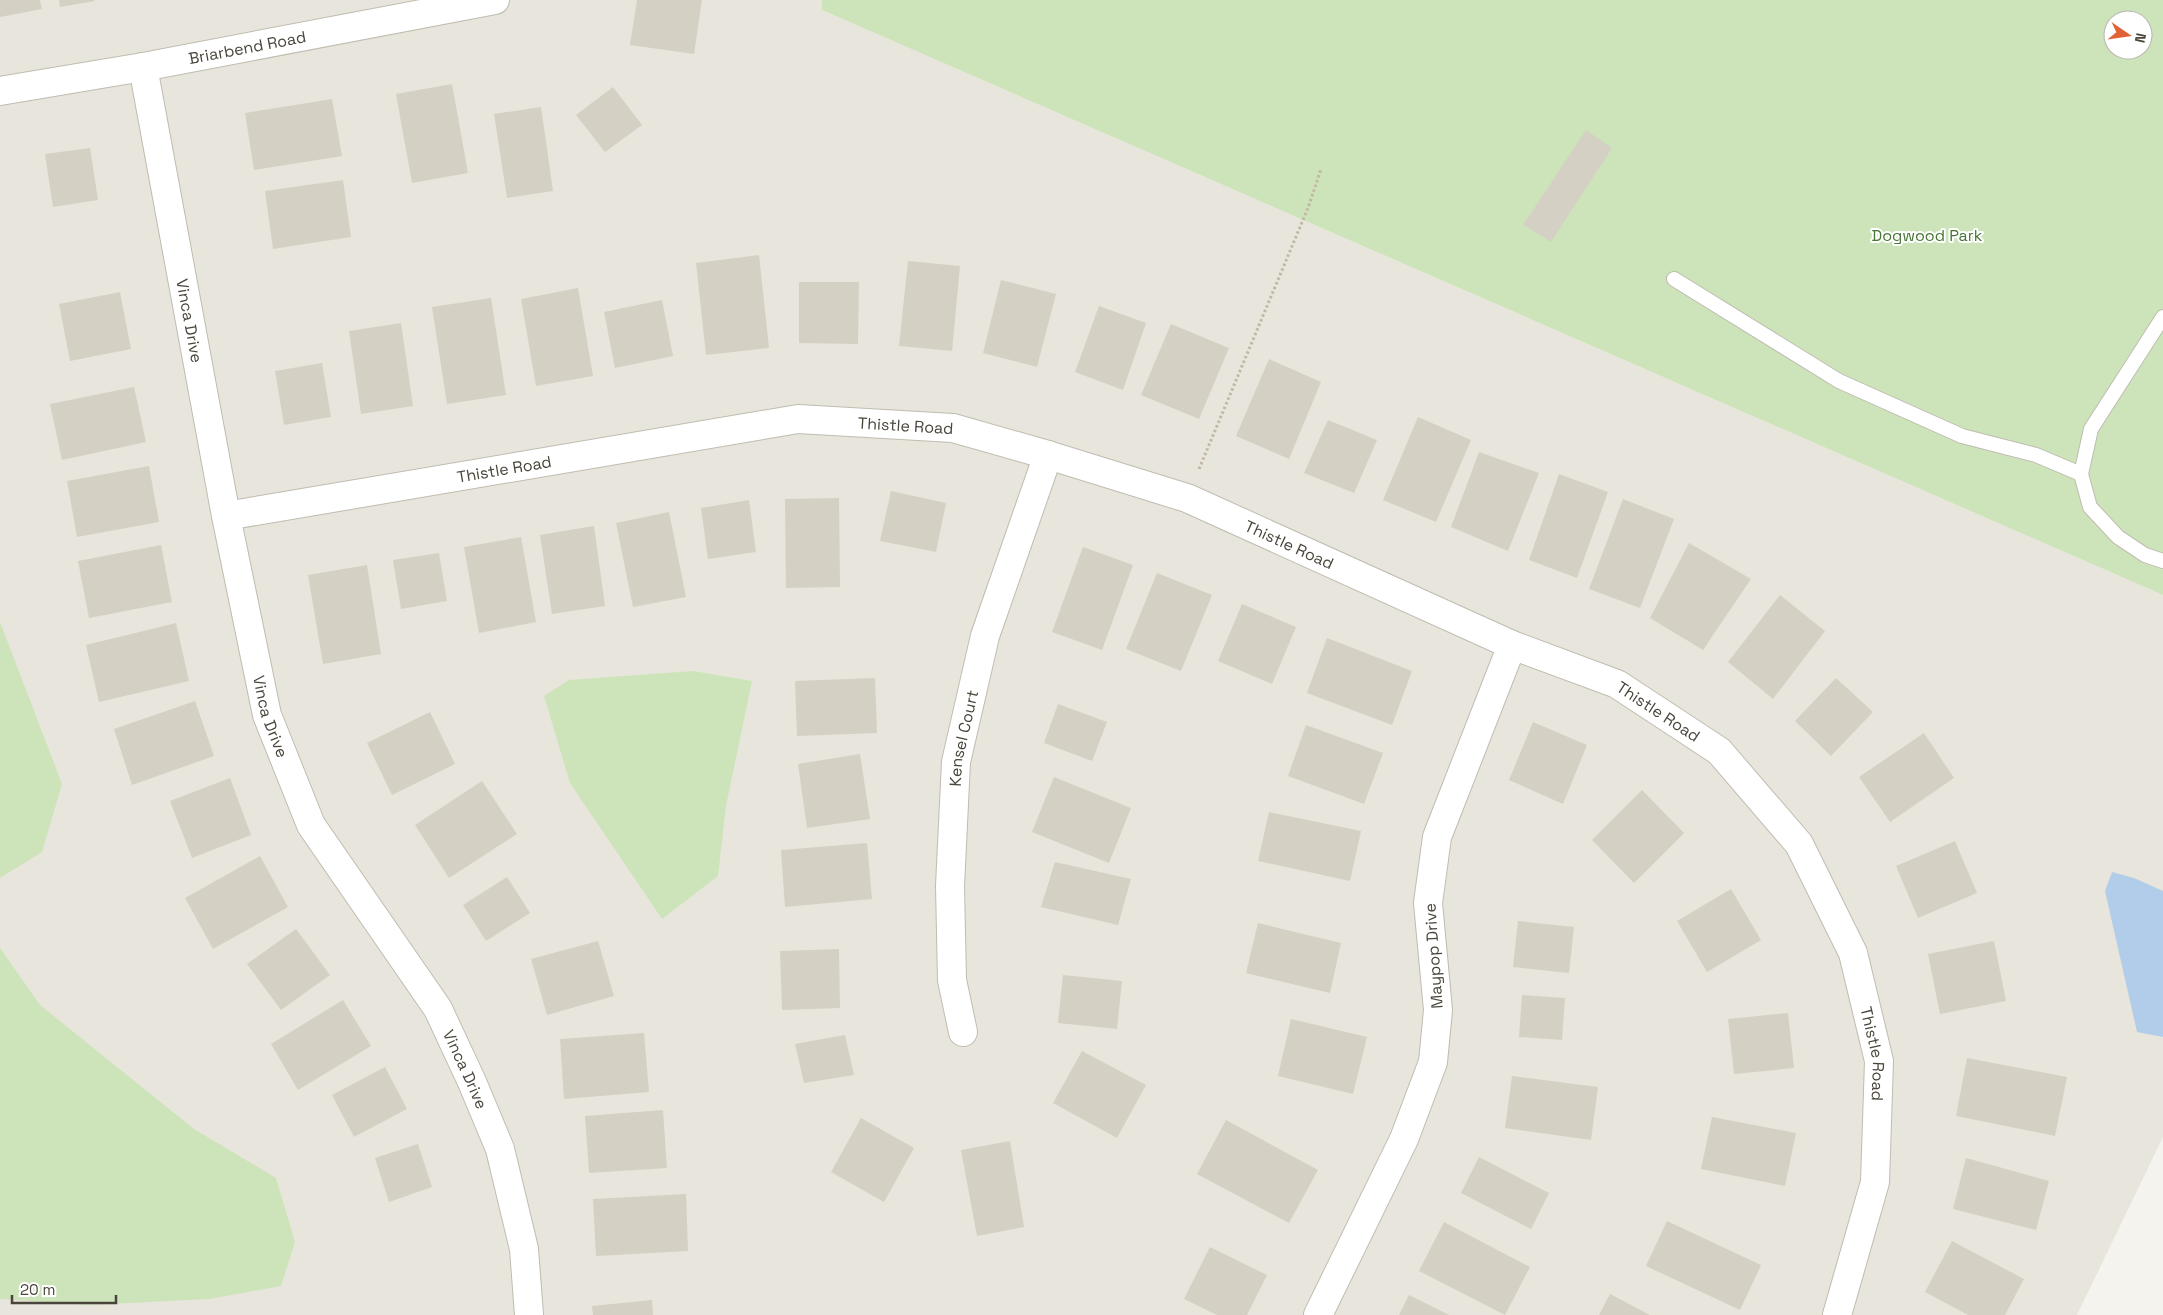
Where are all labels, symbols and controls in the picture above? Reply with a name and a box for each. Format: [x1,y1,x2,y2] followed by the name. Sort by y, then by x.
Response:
[2103,10,2153,60] north arrow
[187,26,308,69] street label: Briarbend Road
[2131,31,2150,45] text: N
[1872,225,1983,246] park label: Dogwood Park
[171,277,207,364] street label: Vinca Drive
[857,412,954,439] street label: Thistle Road
[455,451,553,488] street label: Thistle Road
[1241,515,1337,574] street label: Thistle Road
[248,674,293,761] street label: Vinca Drive
[1612,677,1704,747] street label: Thistle Road
[945,688,983,787] street label: Kensel Court
[1419,903,1448,1009] street label: Maypop Drive
[1855,1005,1889,1101] street label: Thistle Road
[438,1026,492,1112] street label: Vinca Drive
[12,1272,116,1304] scale bar
[20,1280,55,1299] text: 20 m

